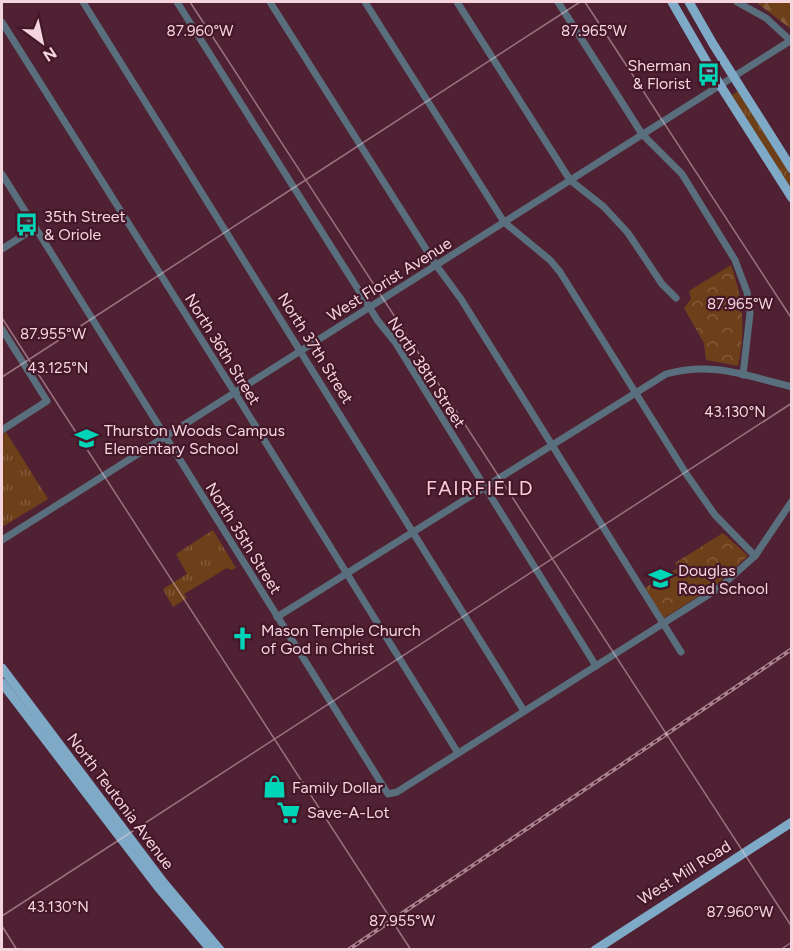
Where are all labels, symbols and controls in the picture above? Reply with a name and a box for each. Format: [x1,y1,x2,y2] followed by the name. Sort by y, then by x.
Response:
[12,12,72,72] north arrow
[167,22,234,40] text: 87.960°W
[561,22,628,40] text: 87.965°W
[40,43,60,65] text: N
[627,56,691,93] place label: Sherman & Florist
[696,61,722,87] bus stop icon: Sherman & Florist
[44,207,126,244] place label: 35th Street & Oriole
[13,212,39,238] bus stop icon: 35th Street & Oriole
[324,233,455,325] street label: West Florist Avenue
[274,289,357,407] street label: North 37th Street
[181,290,264,408] street label: North 36th Street
[707,295,774,313] text: 87.965°W
[384,313,469,431] street label: North 38th Street
[20,325,87,343] text: 87.955°W
[28,359,88,377] text: 43.125°N
[704,403,766,421] text: 43.130°N
[104,421,285,458] place label: Thurston Woods Campus Elementary School
[73,426,99,452] school or university icon: Thurston Woods Campus Elementary School
[426,476,534,500] district label: FAIRFIELD
[202,479,285,597] street label: North 35th Street
[678,561,768,598] place label: Douglas Road School
[647,566,673,592] school or university icon: Douglas Road School
[261,621,421,658] place label: Mason Temple Church of God in Christ
[230,626,256,652] church icon: Mason Temple Church of God in Christ
[63,729,178,873] street label: North Teutonia Avenue
[261,774,287,800] shop icon: Family Dollar
[292,778,383,797] place label: Family Dollar
[276,799,302,825] supermarket icon: Save-A-Lot
[307,803,390,822] place label: Save-A-Lot
[634,836,734,909] street label: West Mill Road
[27,898,89,916] text: 43.130°N
[707,903,774,921] text: 87.960°W
[369,912,436,930] text: 87.955°W

